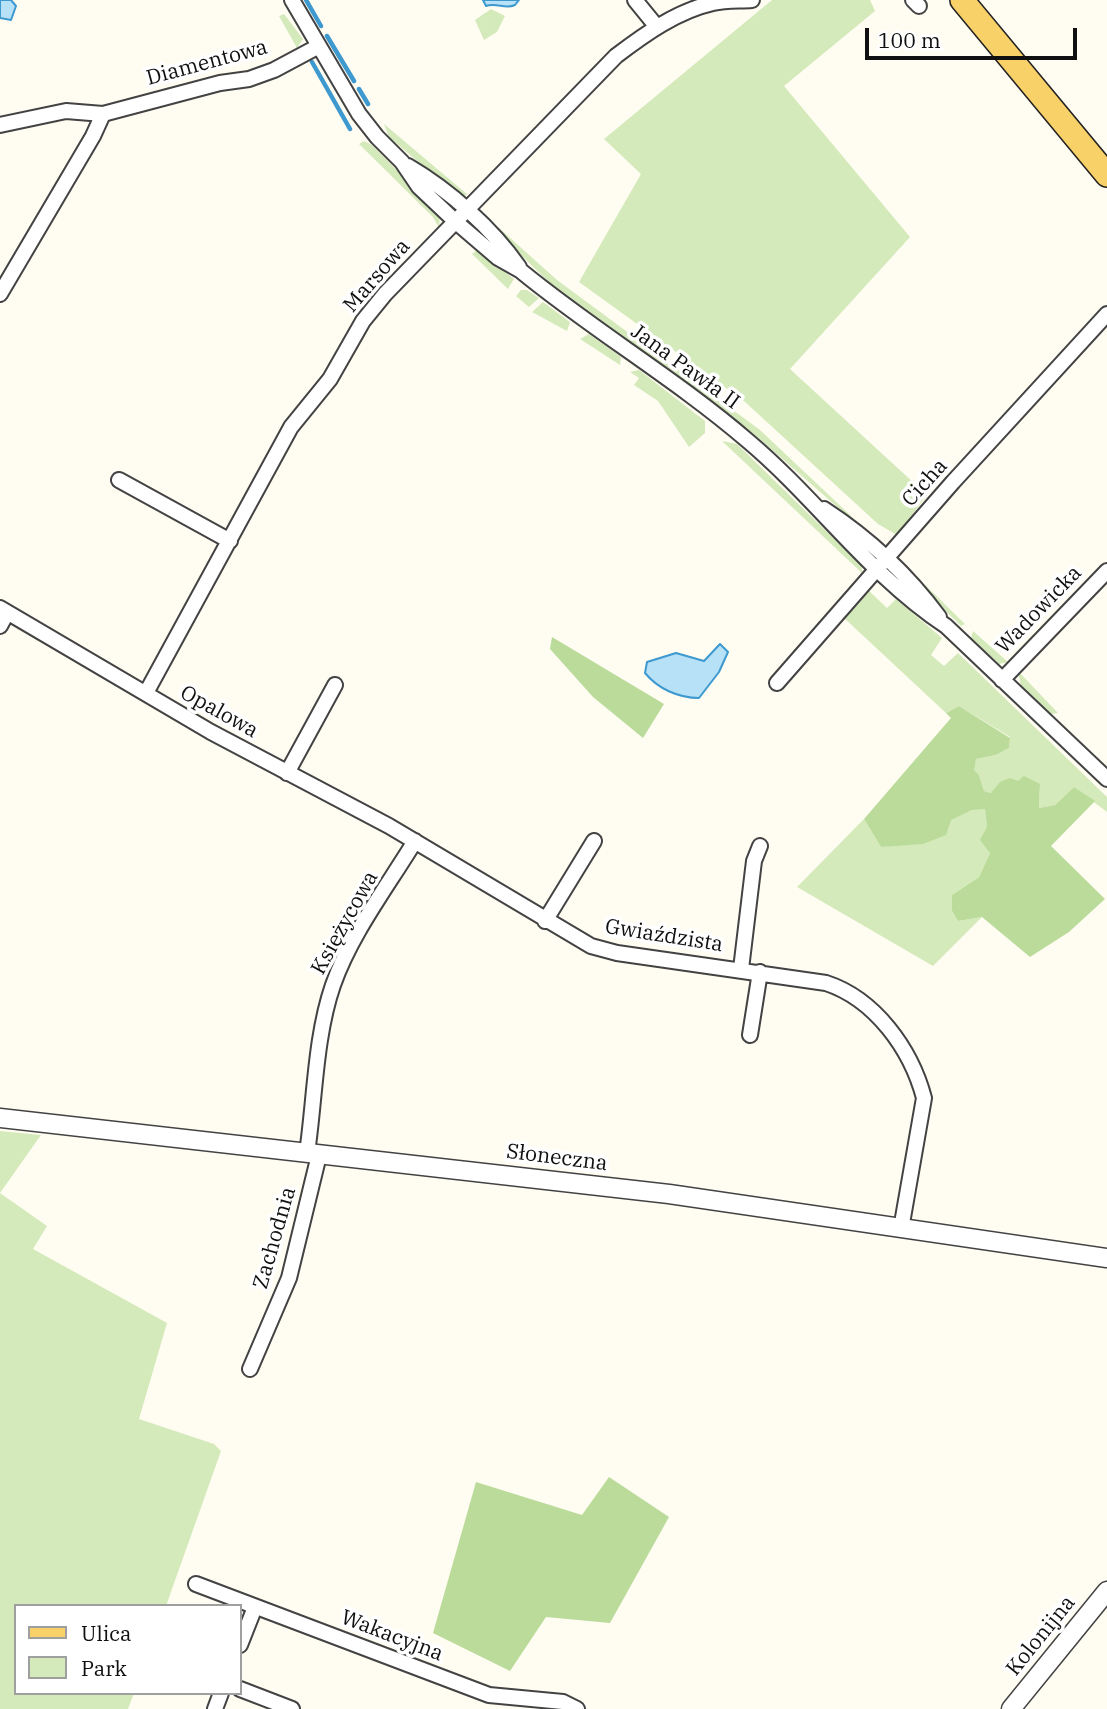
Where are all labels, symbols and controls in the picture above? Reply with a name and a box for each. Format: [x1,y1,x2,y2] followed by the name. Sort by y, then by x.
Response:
[869,14,1081,58] scale bar
[878,26,941,54] text: 100 m
[144,35,270,91] street label: Diamentowa
[338,234,416,318] street label: Marsowa
[626,319,744,415] street label: Jana Pawła II
[897,454,953,512] street label: Cicha
[991,561,1087,659] street label: Wadowicka
[176,680,262,744] street label: Opalowa
[306,867,384,979] street label: Księżycowa
[603,914,725,958] street label: Gwiaździsta
[505,1139,609,1177] street label: Słoneczna
[248,1184,302,1292] street label: Zachodnia
[1001,1591,1081,1681] street label: Kolonijna
[14,1604,242,1695] legend
[337,1605,447,1667] street label: Wakacyjna
[81,1619,132,1647] text: Ulica
[81,1654,127,1682] text: Park

